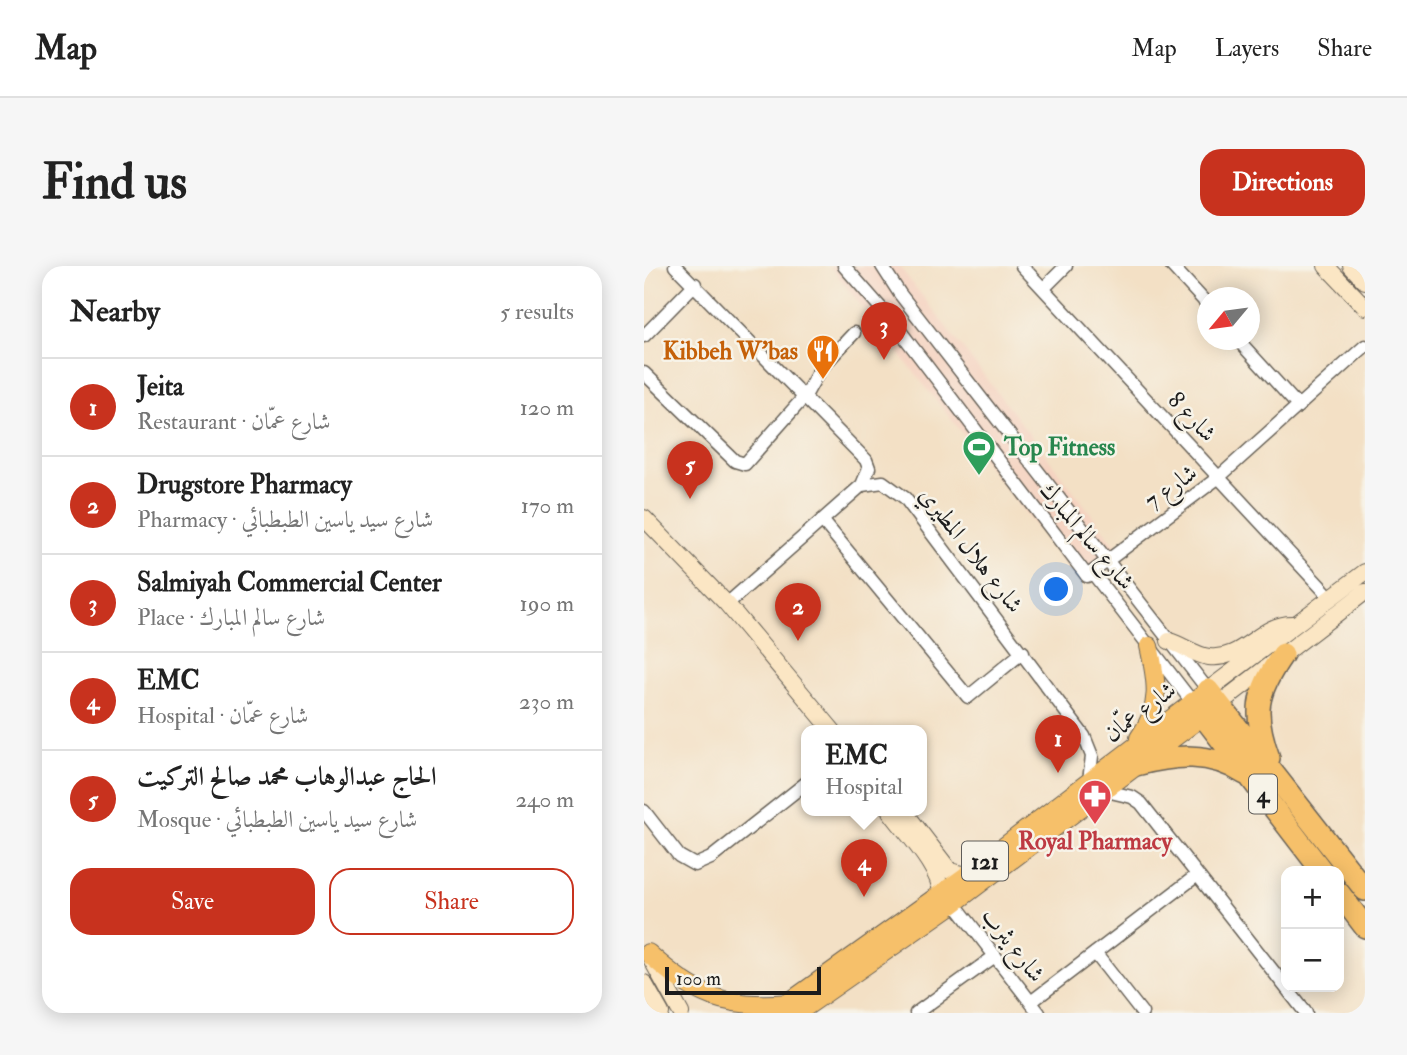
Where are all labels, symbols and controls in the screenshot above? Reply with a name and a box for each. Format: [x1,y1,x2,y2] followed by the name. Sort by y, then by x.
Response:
[35,28,97,69] text: Map
[1132,33,1177,64] text: Map
[1215,33,1279,64] text: Layers
[1317,33,1372,64] text: Share
[1200,149,1365,216] button: Directions
[42,152,187,213] text: Find us
[1197,287,1260,350] north arrow
[70,293,160,330] text: Nearby
[500,297,574,326] text: 5 results
[861,302,907,360] pin: 3
[804,332,842,381] restaurant icon: Kibbeh W'bas
[663,336,798,367] place label: Kibbeh W'bas
[137,371,184,403] text: Jeita
[1158,385,1223,452] street label: شارع 8
[89,393,97,422] text: 1
[520,393,574,422] text: 120 m
[137,407,330,436] text: Restaurant · شارع عمّان
[960,428,998,477] sports icon: Top Fitness
[1003,432,1115,463] place label: Top Fitness
[667,441,713,499] pin: 5
[1139,457,1206,520] street label: شارع 7
[137,469,352,501] text: Drugstore Pharmacy
[1029,476,1141,600] street label: شارع سالم المبارك
[909,481,1030,622] street label: شارع هلال المطيري
[87,491,99,520] text: 2
[521,491,574,520] text: 170 m
[137,505,433,534] text: Pharmacy · شارع سيد ياسين الطبطبائي
[137,567,442,599] text: Salmiyah Commercial Center
[1039,572,1073,606] your location
[775,583,821,641] pin: 2
[89,589,97,618] text: 3
[520,589,574,618] text: 190 m
[137,603,325,632] text: Place · شارع سالم المبارك
[137,665,200,697] text: EMC
[1097,674,1185,753] street label: شارع عمّان
[87,687,99,716] text: 4
[519,687,574,716] text: 230 m
[137,701,308,730] text: Hospital · شارع عمّان
[1035,715,1081,773] pin: 1
[801,725,927,816] popup
[825,740,888,772] text: EMC
[137,761,437,793] text: الحاج عبدالوهاب محمد صالح التركيت
[825,772,903,801] text: Hospital
[1249,774,1277,814] road number: 4
[1076,777,1114,826] pharmacy icon: Royal Pharmacy
[88,785,98,814] text: 5
[515,785,574,814] text: 240 m
[137,805,417,834] text: Mosque · شارع سيد ياسين الطبطبائي
[1018,826,1173,857] place label: Royal Pharmacy
[841,839,887,897] pin: 4
[962,842,1008,880] road number: 121
[1281,866,1344,992] map controls
[1281,866,1344,929] button: +
[70,868,315,935] button: Save
[329,868,574,935] button: Share
[971,901,1052,991] street label: شارع يثرب
[1281,929,1344,992] button: −
[665,964,821,996] scale bar
[676,967,721,991] text: 100 m

